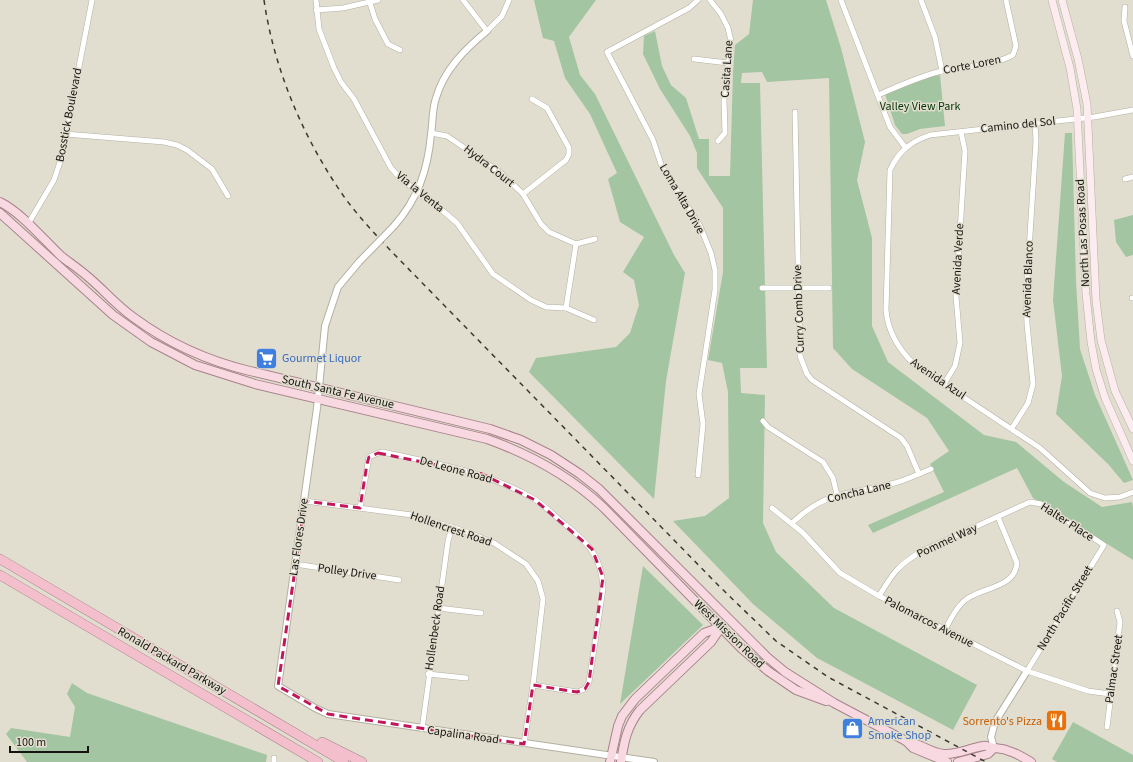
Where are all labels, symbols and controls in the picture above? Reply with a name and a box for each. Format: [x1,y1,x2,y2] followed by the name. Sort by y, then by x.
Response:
[717,40,737,98] street label: Casita Lane
[942,51,1002,79] street label: Corte Loren
[52,67,86,163] street label: Bosstick Boulevard
[880,98,960,115] park label: Valley View Park
[980,113,1056,137] street label: Camino del Sol
[460,141,518,191] street label: Hydra Court
[655,161,709,237] street label: Loma Alta Drive
[392,167,448,217] street label: Via la Venta
[1072,179,1094,287] street label: North Las Posas Road
[948,223,968,295] street label: Avenida Verde
[1018,240,1038,318] street label: Avenida Blanco
[789,265,809,353] street label: Curry Comb Drive
[254,345,280,371] supermarket icon: Gourmet Liquor
[282,350,362,367] place label: Gourmet Liquor
[907,354,969,404] street label: Avenida Azul
[280,371,396,413] street label: South Santa Fe Avenue
[418,452,494,488] street label: De Leone Road
[826,476,893,508] street label: Concha Lane
[285,497,313,577] street label: Las Flores Drive
[1037,498,1097,546] street label: Halter Place
[408,507,494,551] street label: Hollencrest Road
[914,519,980,562] street label: Pommel Way
[317,559,378,585] street label: Polley Drive
[1033,562,1097,654] street label: North Pacific Street
[421,585,449,671] street label: Hollenbeck Road
[881,592,977,652] street label: Palomarcos Avenue
[690,596,768,672] street label: West Mission Road
[114,623,230,699] street label: Ronald Packard Parkway
[1101,633,1127,705] street label: Palmac Street
[1044,708,1070,734] restaurant icon: Sorrento's Pizza
[868,713,931,744] place label: American Smoke Shop
[962,713,1042,730] place label: Sorrento's Pizza
[839,715,865,741] shop icon: American Smoke Shop
[426,722,500,748] street label: Capalina Road
[10,728,88,754] scale bar
[16,734,46,751] text: 100 m

